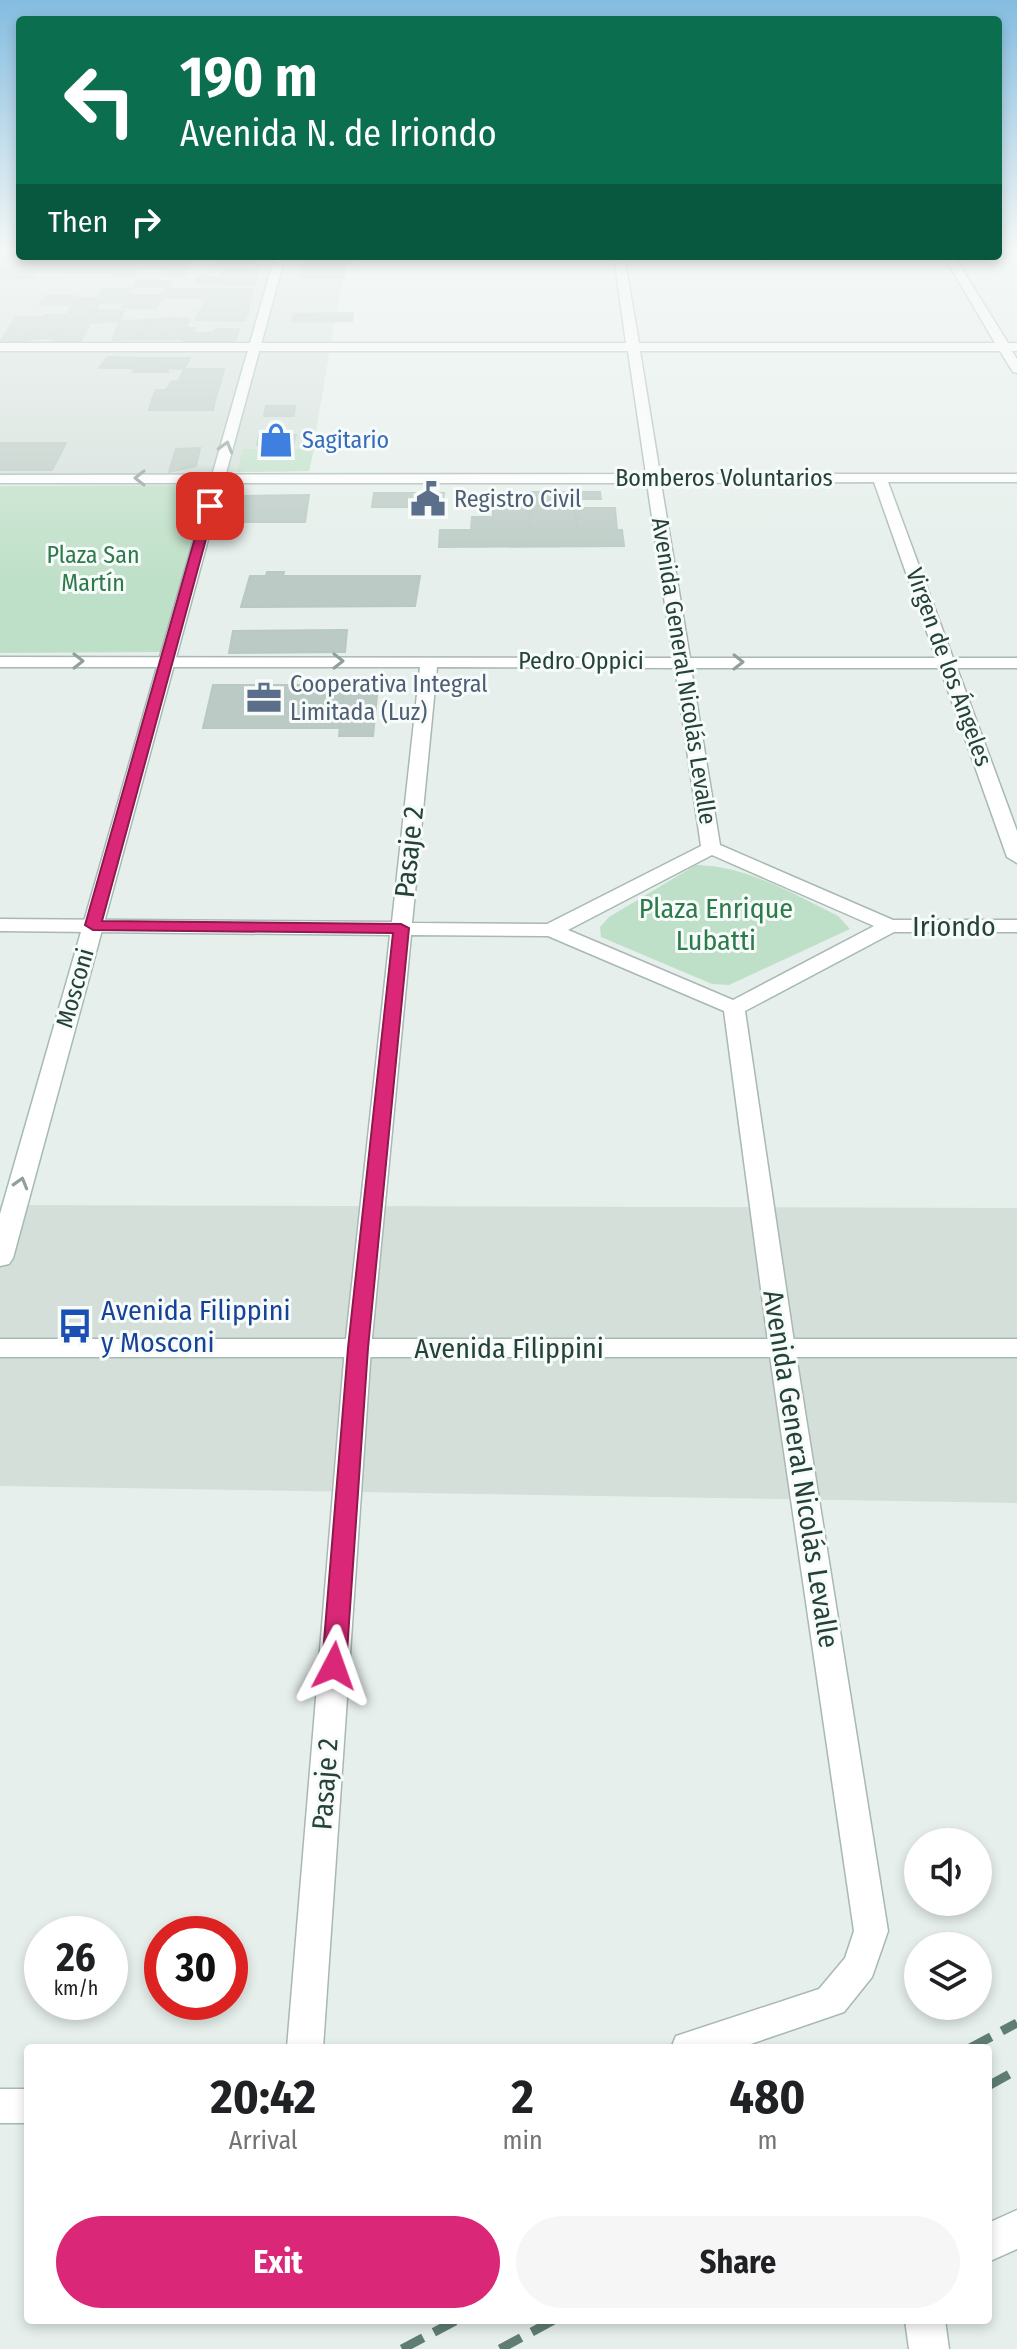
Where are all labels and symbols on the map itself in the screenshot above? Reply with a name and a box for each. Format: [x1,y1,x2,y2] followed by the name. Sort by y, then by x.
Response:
[257,421,295,459] shop icon: Sagitario
[302,426,389,454] place label: Sagitario
[217,440,234,454] one-way arrow
[615,464,833,492] street label: Bomberos Voluntarios
[133,469,146,487] one-way arrow
[176,472,244,540] pin
[409,480,447,518] public building icon: Registro Civil
[454,485,581,513] place label: Registro Civil
[646,516,722,826] street label: Avenida General Nicolás Levalle
[46,541,140,597] park label: Plaza San Martín
[900,564,999,770] street label: Virgen de los Ángeles
[518,647,644,675] street label: Pedro Oppici
[72,652,85,670] one-way arrow
[332,652,345,670] one-way arrow
[732,653,745,671] one-way arrow
[290,670,488,726] place label: Cooperativa Integral Limitada (Luz)
[245,679,283,717] office icon: Cooperativa Integral Limitada (Luz)
[388,805,430,899] street label: Pasaje 2
[639,892,793,957] park label: Plaza Enrique Lubatti
[912,910,996,943] street label: Iriondo
[50,945,100,1031] street label: Mosconi
[12,1176,28,1190] one-way arrow
[756,1288,846,1650] street label: Avenida General Nicolás Levalle
[101,1294,291,1359] place label: Avenida Filippini y Mosconi
[56,1307,94,1345] bus stop icon: Avenida Filippini y Mosconi
[414,1332,604,1365] street label: Avenida Filippini
[292,1624,376,1708] position arrow
[305,1737,345,1831] street label: Pasaje 2
[144,1916,248,2020] speed limit sign: 30

